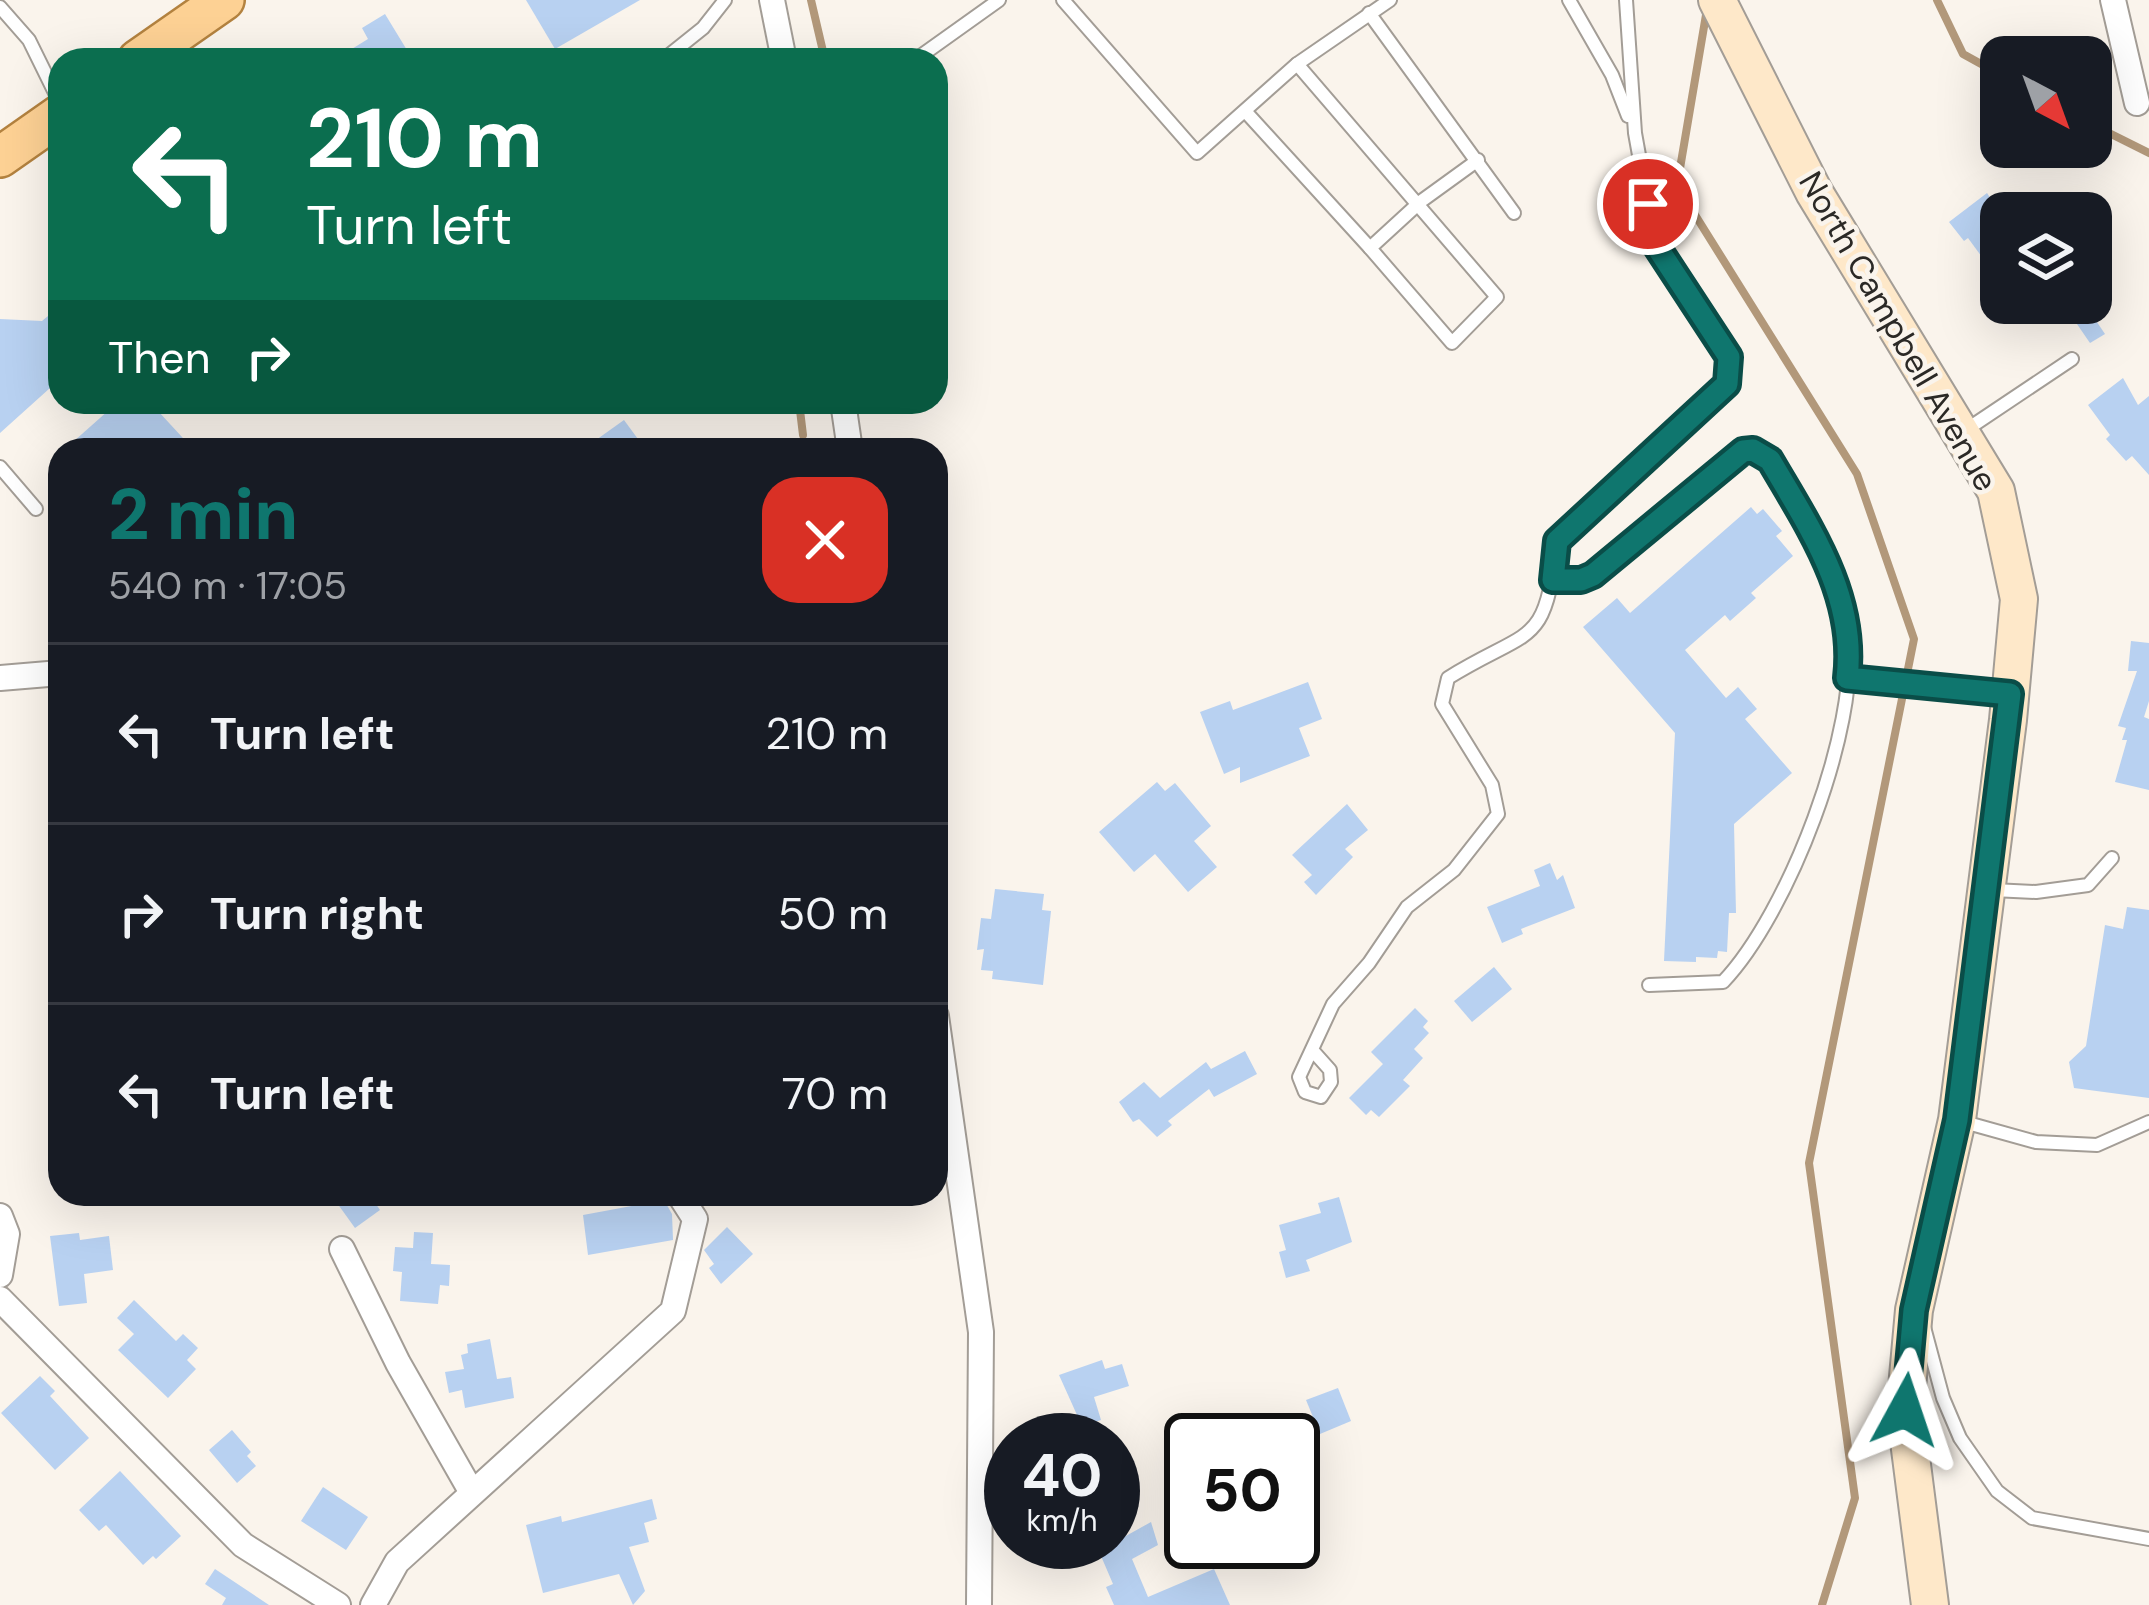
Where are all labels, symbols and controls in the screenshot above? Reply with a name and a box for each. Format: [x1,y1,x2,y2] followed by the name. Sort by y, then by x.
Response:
[1980,36,2112,168] north arrow
[1980,36,2112,324] map controls
[306,84,543,193] text: 210 m
[108,96,264,252] icon: left
[1597,153,1699,255] pin
[1789,164,2008,499] street label: North Campbell Avenue
[1615,171,1681,237] icon: arrive
[306,190,512,261] text: Turn left
[1980,192,2112,324] button: layers
[235,324,301,390] icon: right
[108,328,211,387] text: Then
[108,468,298,561] text: 2 min
[762,477,888,603] button: close
[108,560,347,611] text: 540 m · 17:05
[108,701,174,767] icon: left
[210,704,394,763] text: Turn left
[765,704,888,763] text: 210 m
[108,881,174,947] icon: right
[210,884,424,943] text: Turn right
[778,884,888,943] text: 50 m
[108,1061,174,1127] icon: left
[210,1064,394,1123] text: Turn left
[782,1064,888,1123] text: 70 m
[1842,1347,1968,1473] position arrow
[1164,1413,1320,1569] speed limit sign: 50
[1021,1436,1103,1515] text: 40
[1027,1501,1097,1540] text: km/h

